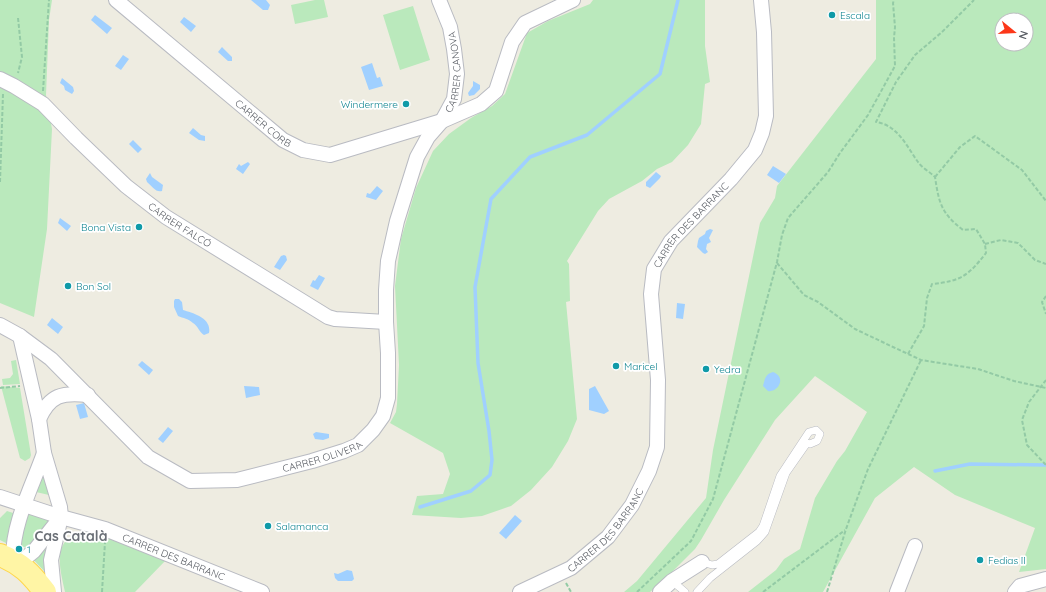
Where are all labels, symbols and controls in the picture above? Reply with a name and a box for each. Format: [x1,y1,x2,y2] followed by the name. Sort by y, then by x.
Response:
[840,9,870,22] place label: Escala
[827,10,837,20] marker: Escala
[994,12,1034,52] north arrow
[1016,29,1031,41] text: N
[441,30,464,115] street label: CARRER CANOVA
[233,96,294,150] street label: CARRER CORB
[341,98,398,111] place label: Windermere
[401,99,411,109] marker: Windermere
[650,179,731,270] street label: CARRER DES BARRANC
[146,199,214,250] street label: CARRER FALCÓ
[81,221,131,234] place label: Bona Vista
[134,222,144,232] marker: Bona Vista
[76,280,111,293] place label: Bon Sol
[63,281,73,291] marker: Bon Sol
[624,360,657,373] place label: Maricel
[611,361,621,371] marker: Maricel
[714,363,741,376] place label: Yedra
[701,364,711,374] marker: Yedra
[281,438,365,475] street label: CARRER OLIVERA
[564,485,646,575] street label: CARRER DES BARRANC
[276,520,328,533] place label: Salamanca
[263,521,273,531] marker: Salamanca
[35,527,107,545] district label: Cas Català
[121,530,228,583] street label: CARRER DES BARRANC
[27,543,31,556] place label: 1
[14,544,24,554] marker: 1
[988,554,1026,567] place label: Fedias II
[975,555,985,565] marker: Fedias II

